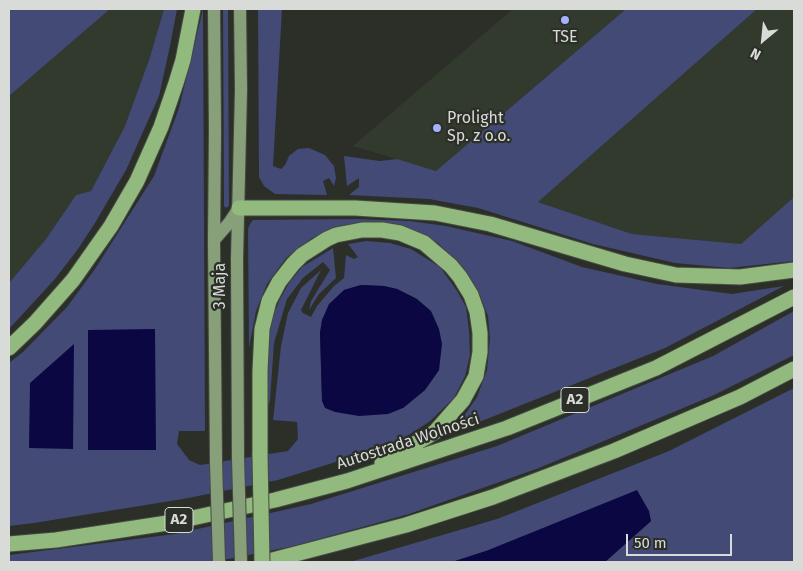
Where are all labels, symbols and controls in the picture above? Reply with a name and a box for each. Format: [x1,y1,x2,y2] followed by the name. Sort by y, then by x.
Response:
[559,14,571,26] marker: TSE
[738,15,788,65] north arrow
[552,28,578,48] place label: TSE
[748,44,764,63] text: N
[447,109,510,147] place label: Prolight Sp. z o.o.
[431,122,443,134] marker: Prolight Sp. z o.o.
[211,263,231,309] street label: 3 Maja
[561,388,589,412] road number: A2
[334,410,482,474] street label: Autostrada Wolności
[165,508,193,532] road number: A2
[628,524,734,556] scale bar
[634,534,667,552] text: 50 m

